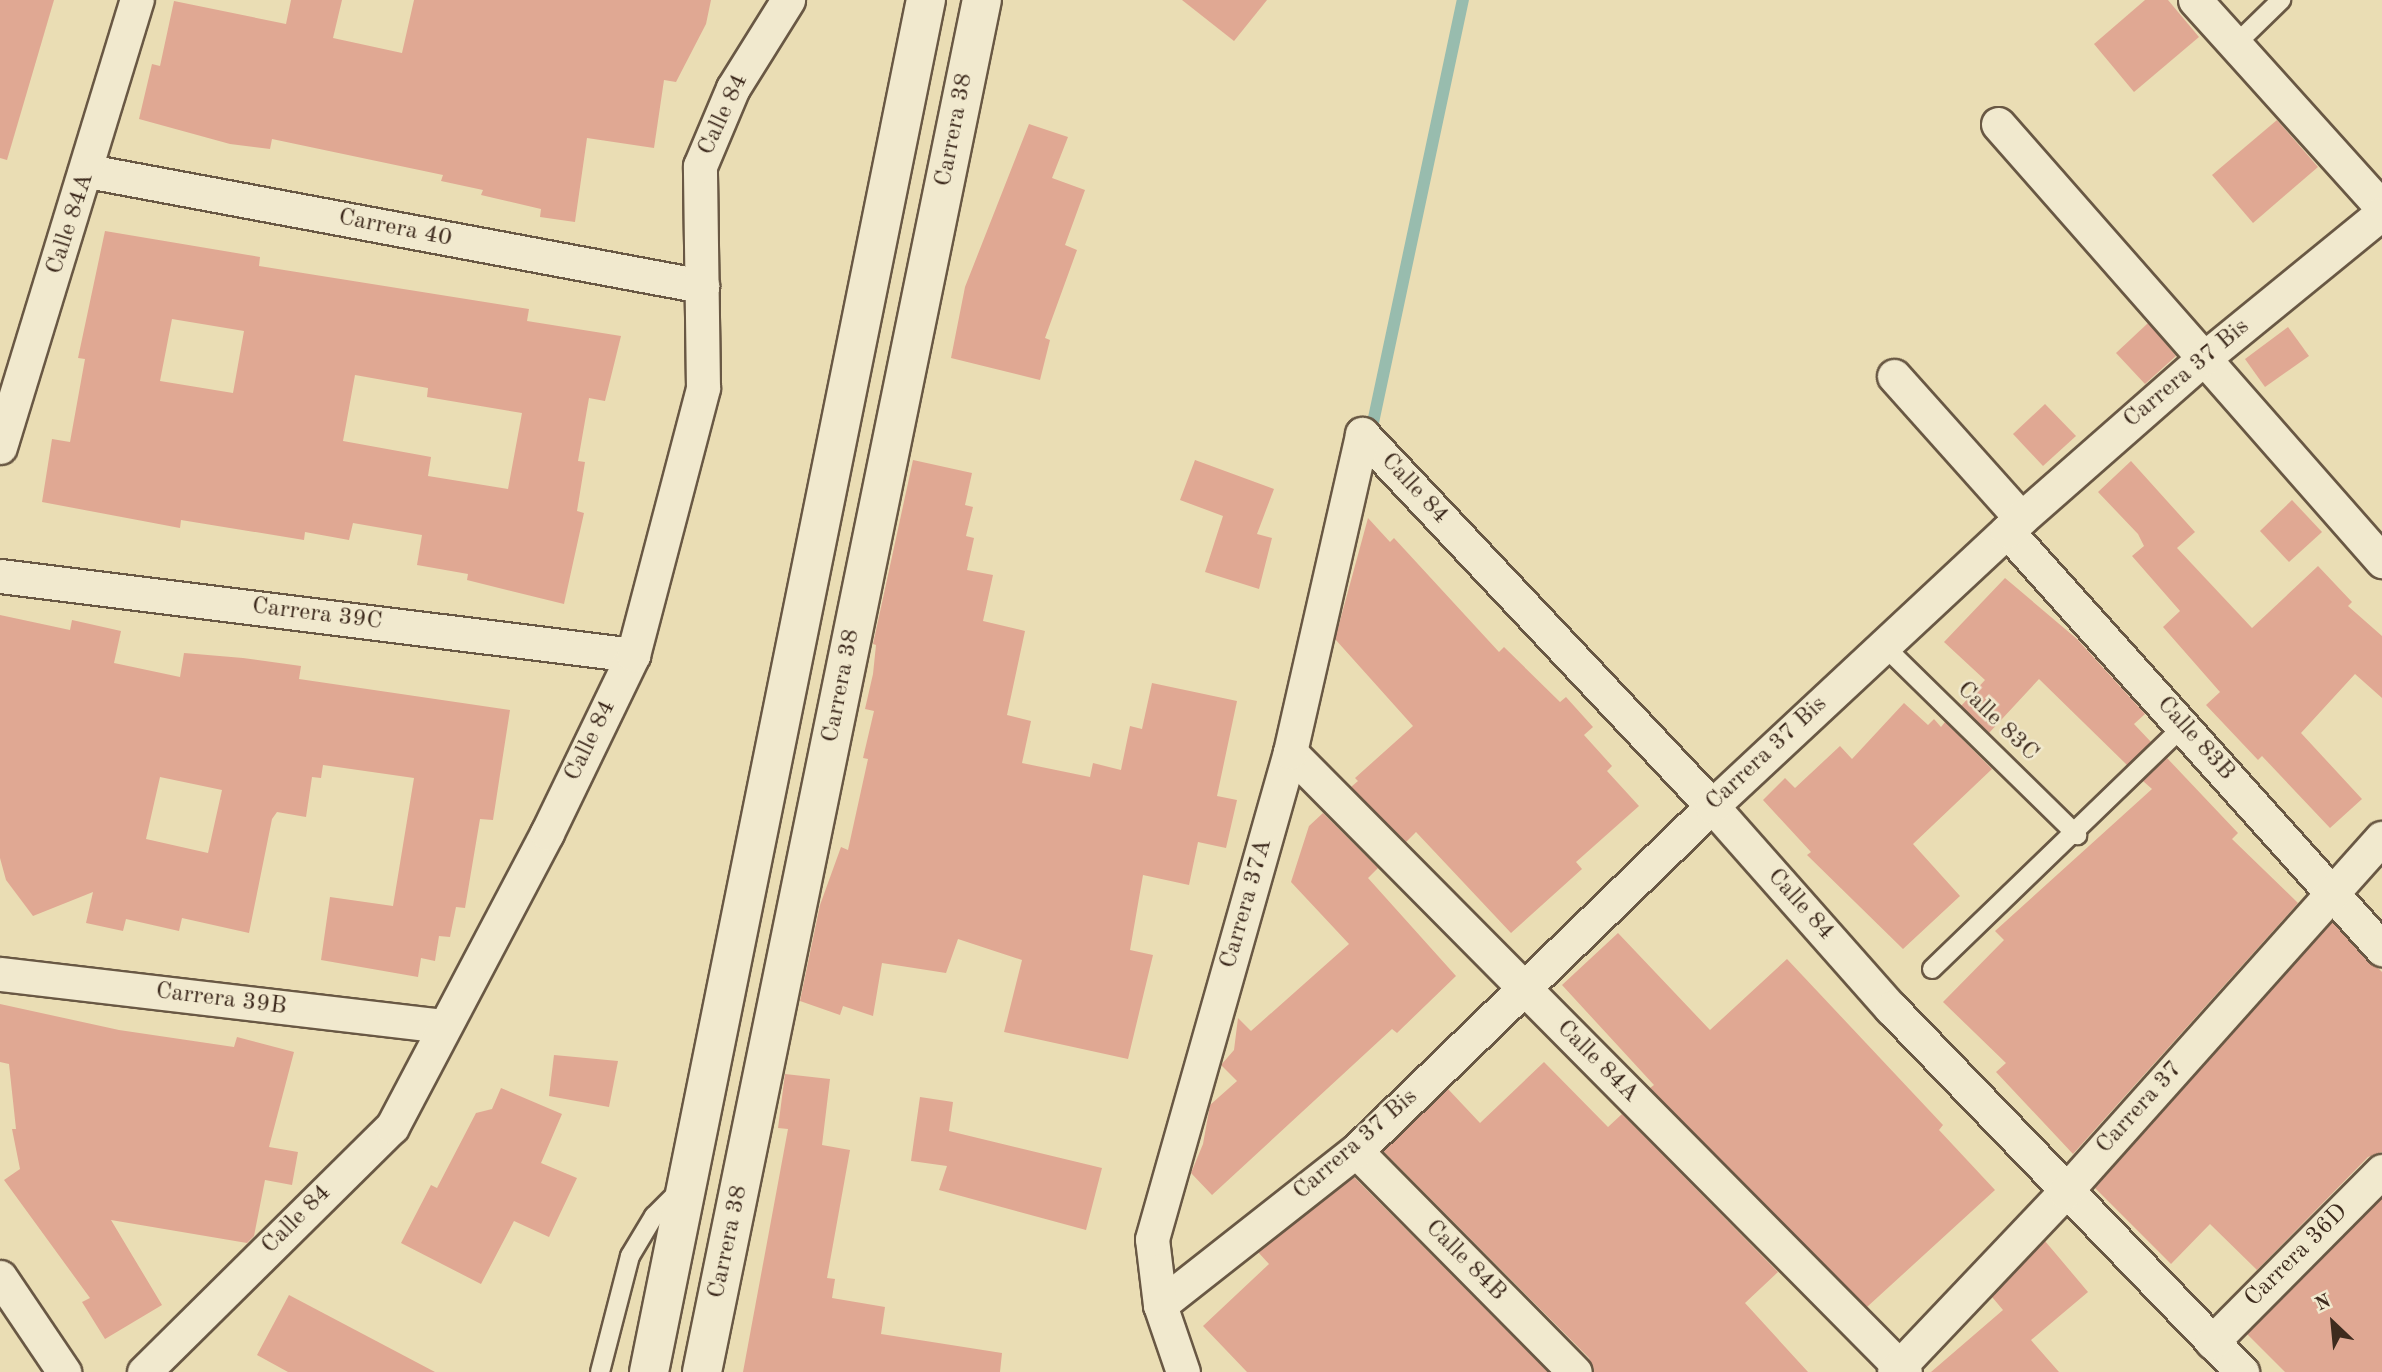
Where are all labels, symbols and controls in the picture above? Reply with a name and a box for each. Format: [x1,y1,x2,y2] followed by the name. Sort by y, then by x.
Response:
[693,70,755,160] street label: Calle 84
[930,71,980,189] street label: Carrera 38
[41,170,101,278] street label: Calle 84A
[336,204,454,254] street label: Carrera 40
[2118,313,2256,435] street label: Carrera 37 Bis
[1374,448,1454,530] street label: Calle 84
[250,593,384,637] street label: Carrera 39C
[817,627,867,745] street label: Carrera 38
[1950,676,2044,768] street label: Calle 83C
[1700,691,1834,817] street label: Carrera 37 Bis
[2150,691,2240,787] street label: Calle 83B
[559,696,623,786] street label: Calle 84
[1215,836,1279,972] street label: Carrera 37A
[1760,863,1840,947] street label: Calle 84
[154,978,288,1022] street label: Carrera 39B
[1550,1015,1644,1109] street label: Calle 84A
[2091,1056,2189,1160] street label: Carrera 37
[1288,1083,1424,1207] street label: Carrera 37 Bis
[256,1179,338,1261] street label: Calle 84
[703,1183,755,1301] street label: Carrera 38
[2240,1199,2354,1313] street label: Carrera 36D
[1418,1214,1512,1308] street label: Calle 84B
[2298,1288,2368,1358] north arrow
[2313,1292,2334,1315] text: N

